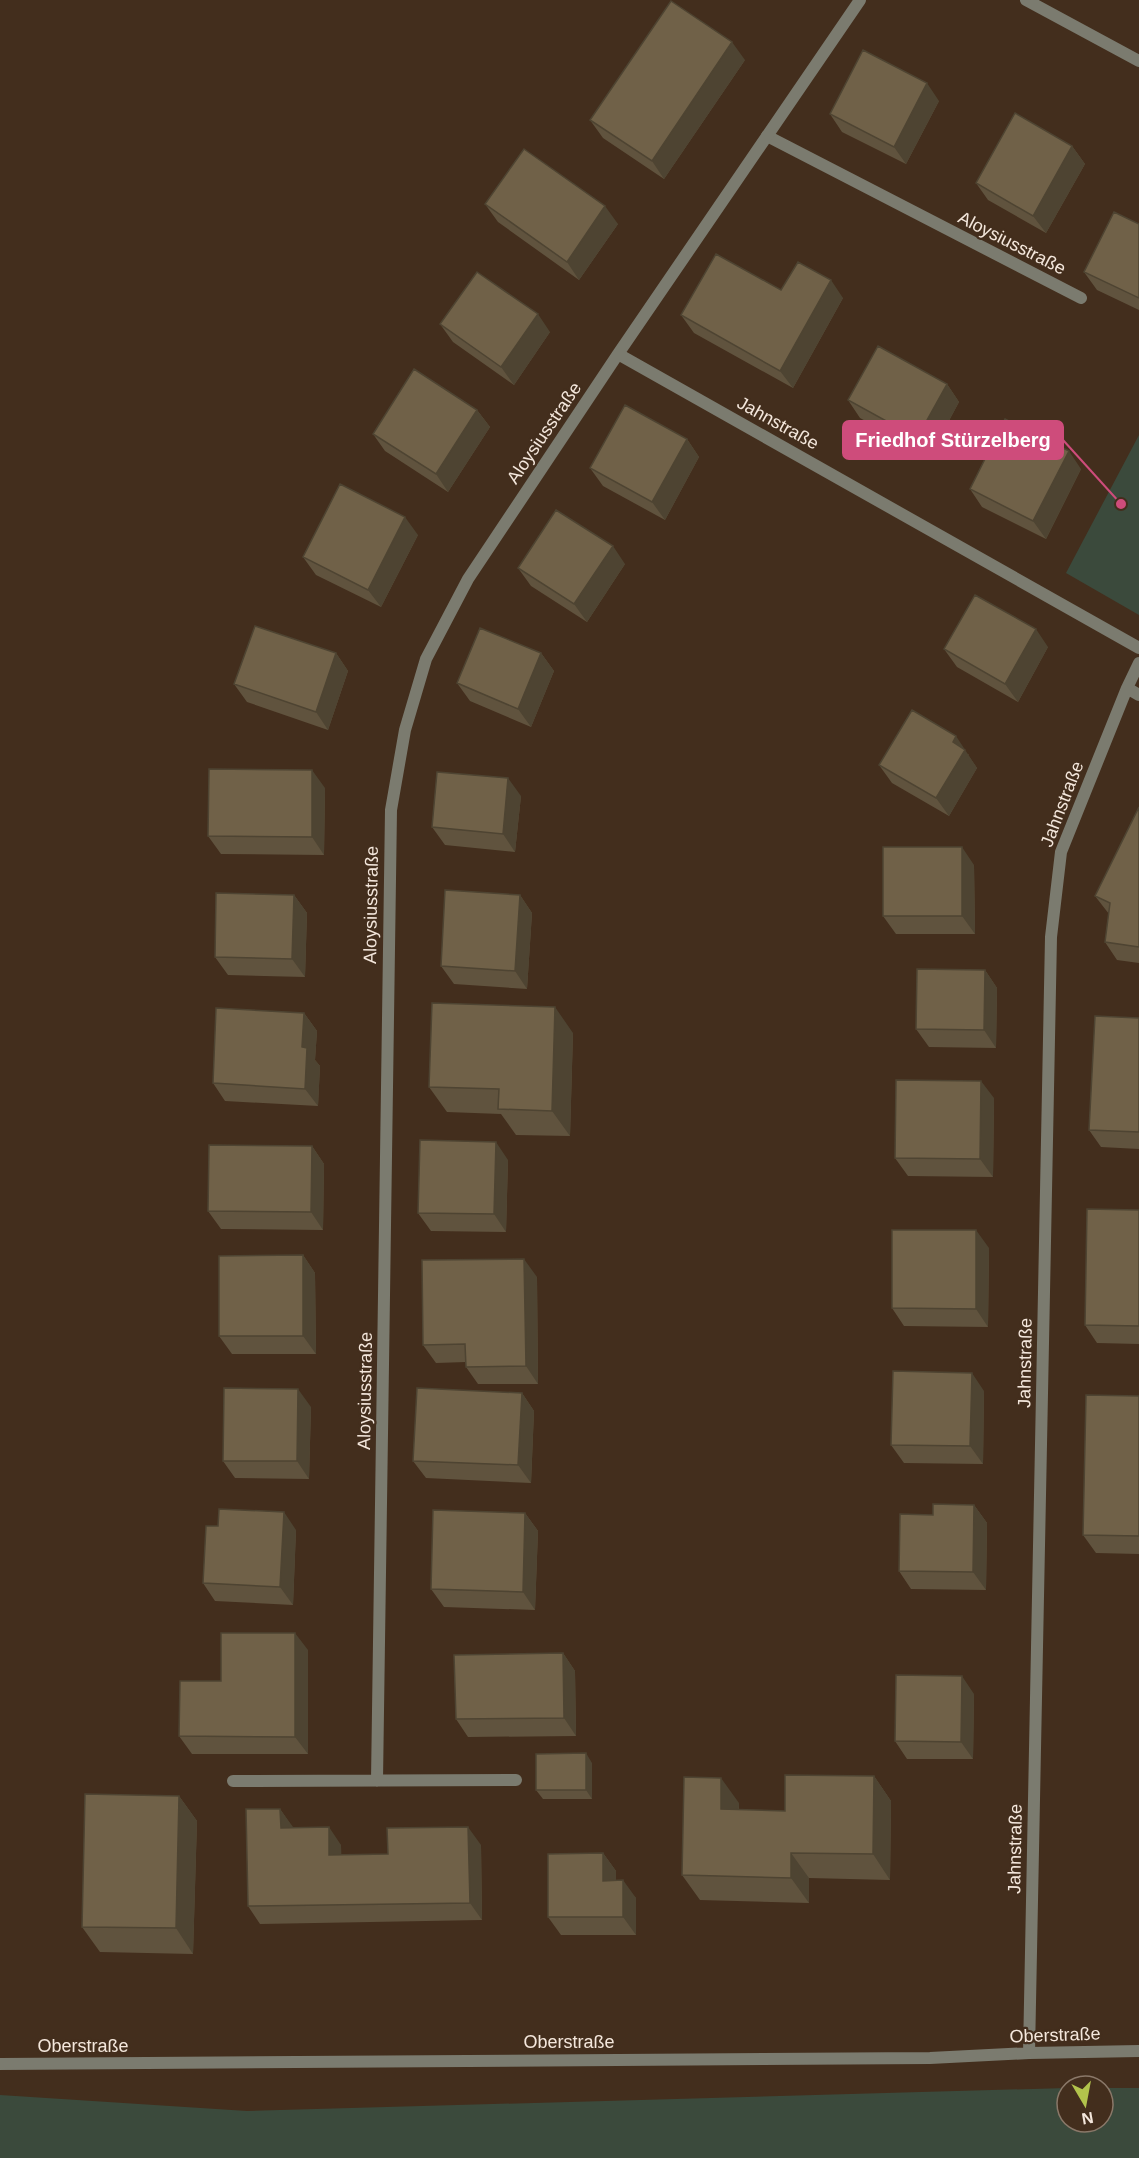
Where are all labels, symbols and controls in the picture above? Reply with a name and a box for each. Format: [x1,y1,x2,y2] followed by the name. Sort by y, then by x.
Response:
[955,207,1069,279] street label: Aloysiusstraße
[503,378,585,488] street label: Aloysiusstraße
[734,392,822,454] street label: Jahnstraße
[843,421,1063,459] callout: Friedhof Stürzelberg
[855,429,1051,451] text: Friedhof Stürzelberg
[1037,758,1087,850] street label: Jahnstraße
[360,846,382,964] street label: Aloysiusstraße
[1014,1318,1036,1408] street label: Jahnstraße
[354,1332,376,1450] street label: Aloysiusstraße
[1004,1804,1026,1894] street label: Jahnstraße
[1009,2023,1101,2047] street label: Oberstraße
[523,2032,615,2052] street label: Oberstraße
[37,2036,129,2056] street label: Oberstraße
[1055,2074,1115,2134] north arrow
[1080,2109,1095,2128] text: N

